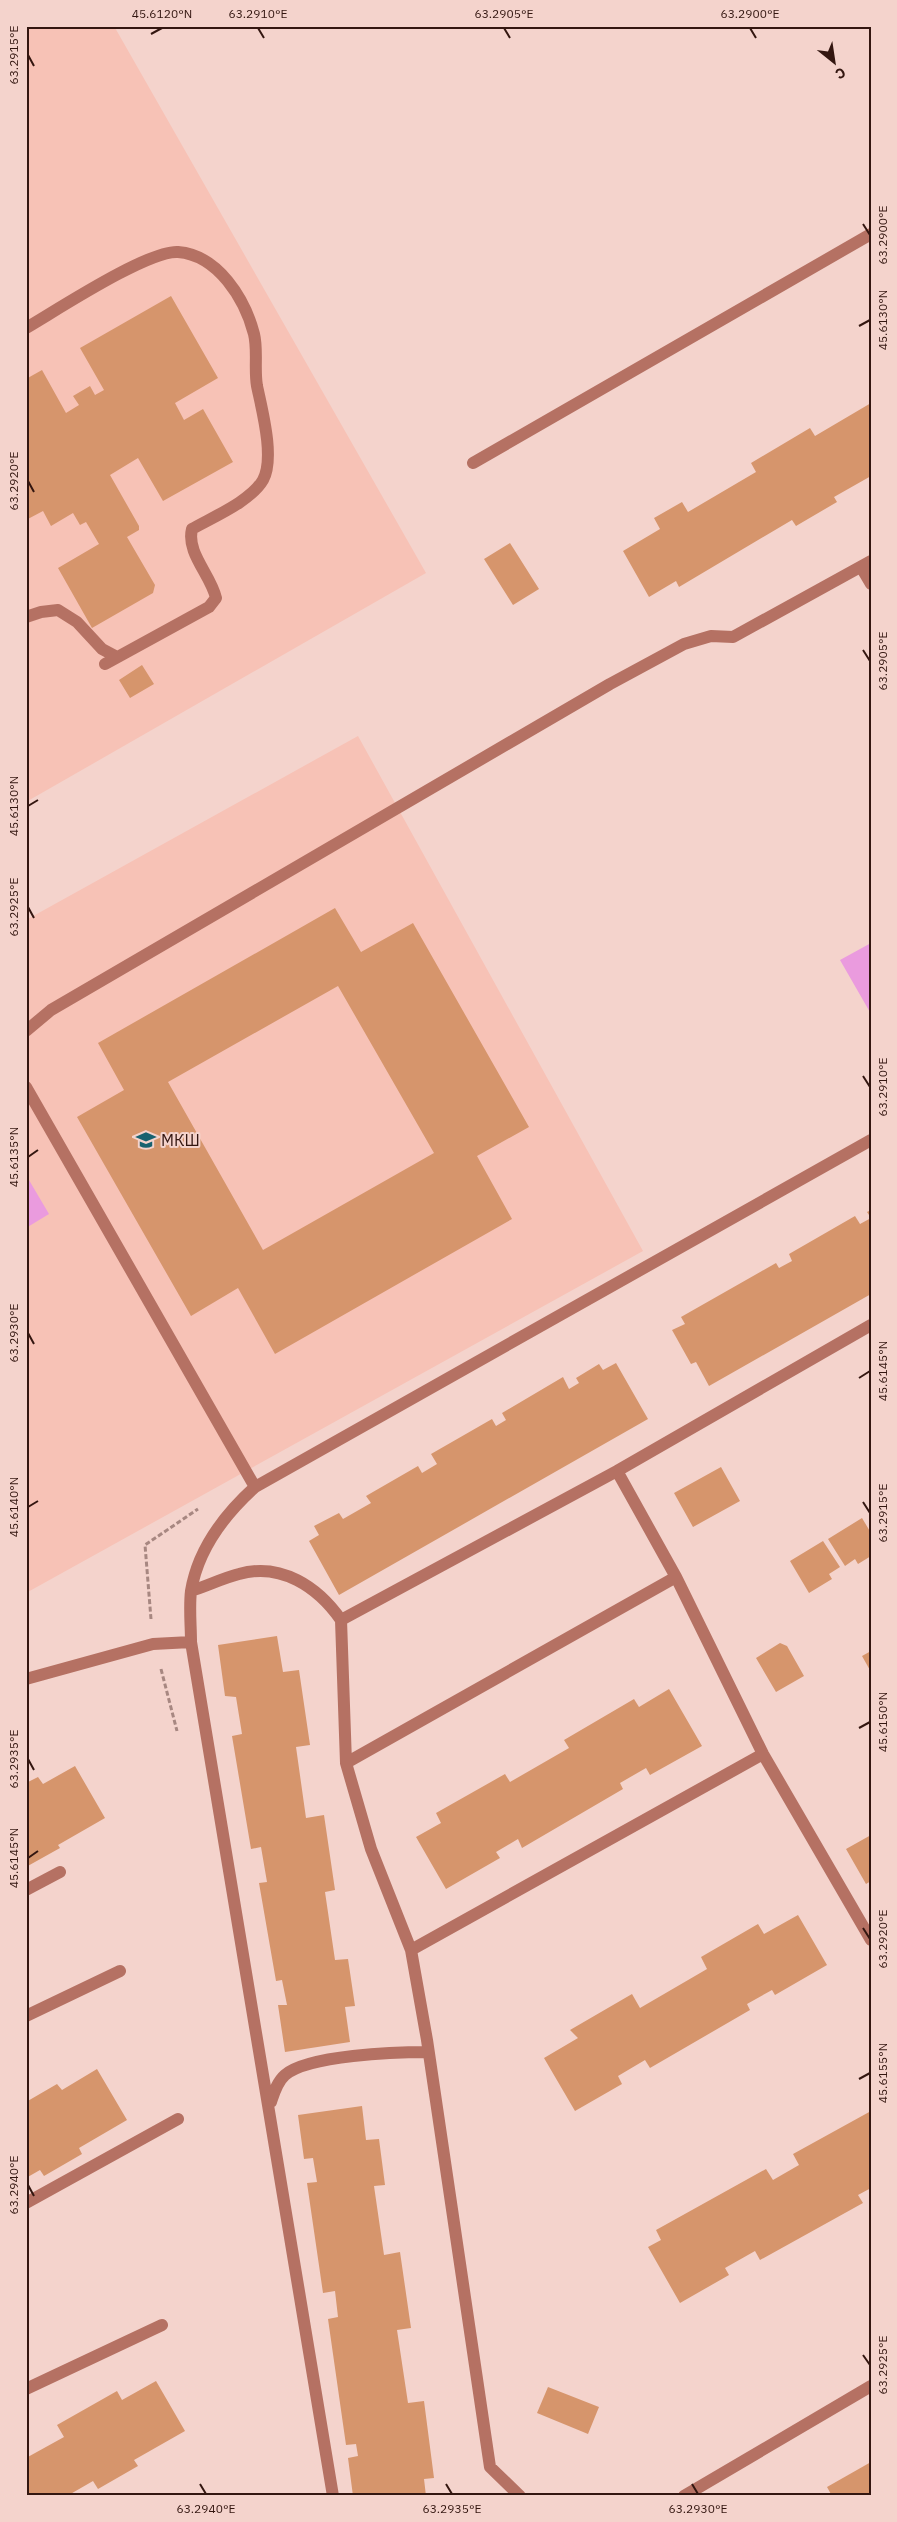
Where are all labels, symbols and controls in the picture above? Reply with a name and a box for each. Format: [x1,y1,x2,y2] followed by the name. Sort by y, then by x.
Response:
[132,6,192,21] text: 45.6120°N
[228,6,288,21] text: 63.2910°E
[474,6,534,21] text: 63.2905°E
[720,6,780,21] text: 63.2900°E
[6,25,21,85] text: 63.2915°E
[810,38,860,88] north arrow
[832,63,849,83] text: С
[875,205,890,265] text: 63.2900°E
[875,290,890,350] text: 45.6130°N
[6,451,21,511] text: 63.2920°E
[875,631,890,691] text: 63.2905°E
[6,776,21,836] text: 45.6130°N
[6,877,21,937] text: 63.2925°E
[875,1057,890,1117] text: 63.2910°E
[6,1127,21,1187] text: 45.6135°N
[135,1129,157,1151] school or university icon: МКШ
[161,1130,200,1150] place label: МКШ
[6,1303,21,1363] text: 63.2930°E
[875,1341,890,1401] text: 45.6145°N
[6,1477,21,1537] text: 45.6140°N
[875,1483,890,1543] text: 63.2915°E
[875,1692,890,1752] text: 45.6150°N
[6,1729,21,1789] text: 63.2935°E
[6,1828,21,1888] text: 45.6145°N
[875,1909,890,1969] text: 63.2920°E
[875,2043,890,2103] text: 45.6155°N
[6,2155,21,2215] text: 63.2940°E
[875,2335,890,2395] text: 63.2925°E
[176,2501,236,2516] text: 63.2940°E
[422,2501,482,2516] text: 63.2935°E
[668,2501,728,2516] text: 63.2930°E

